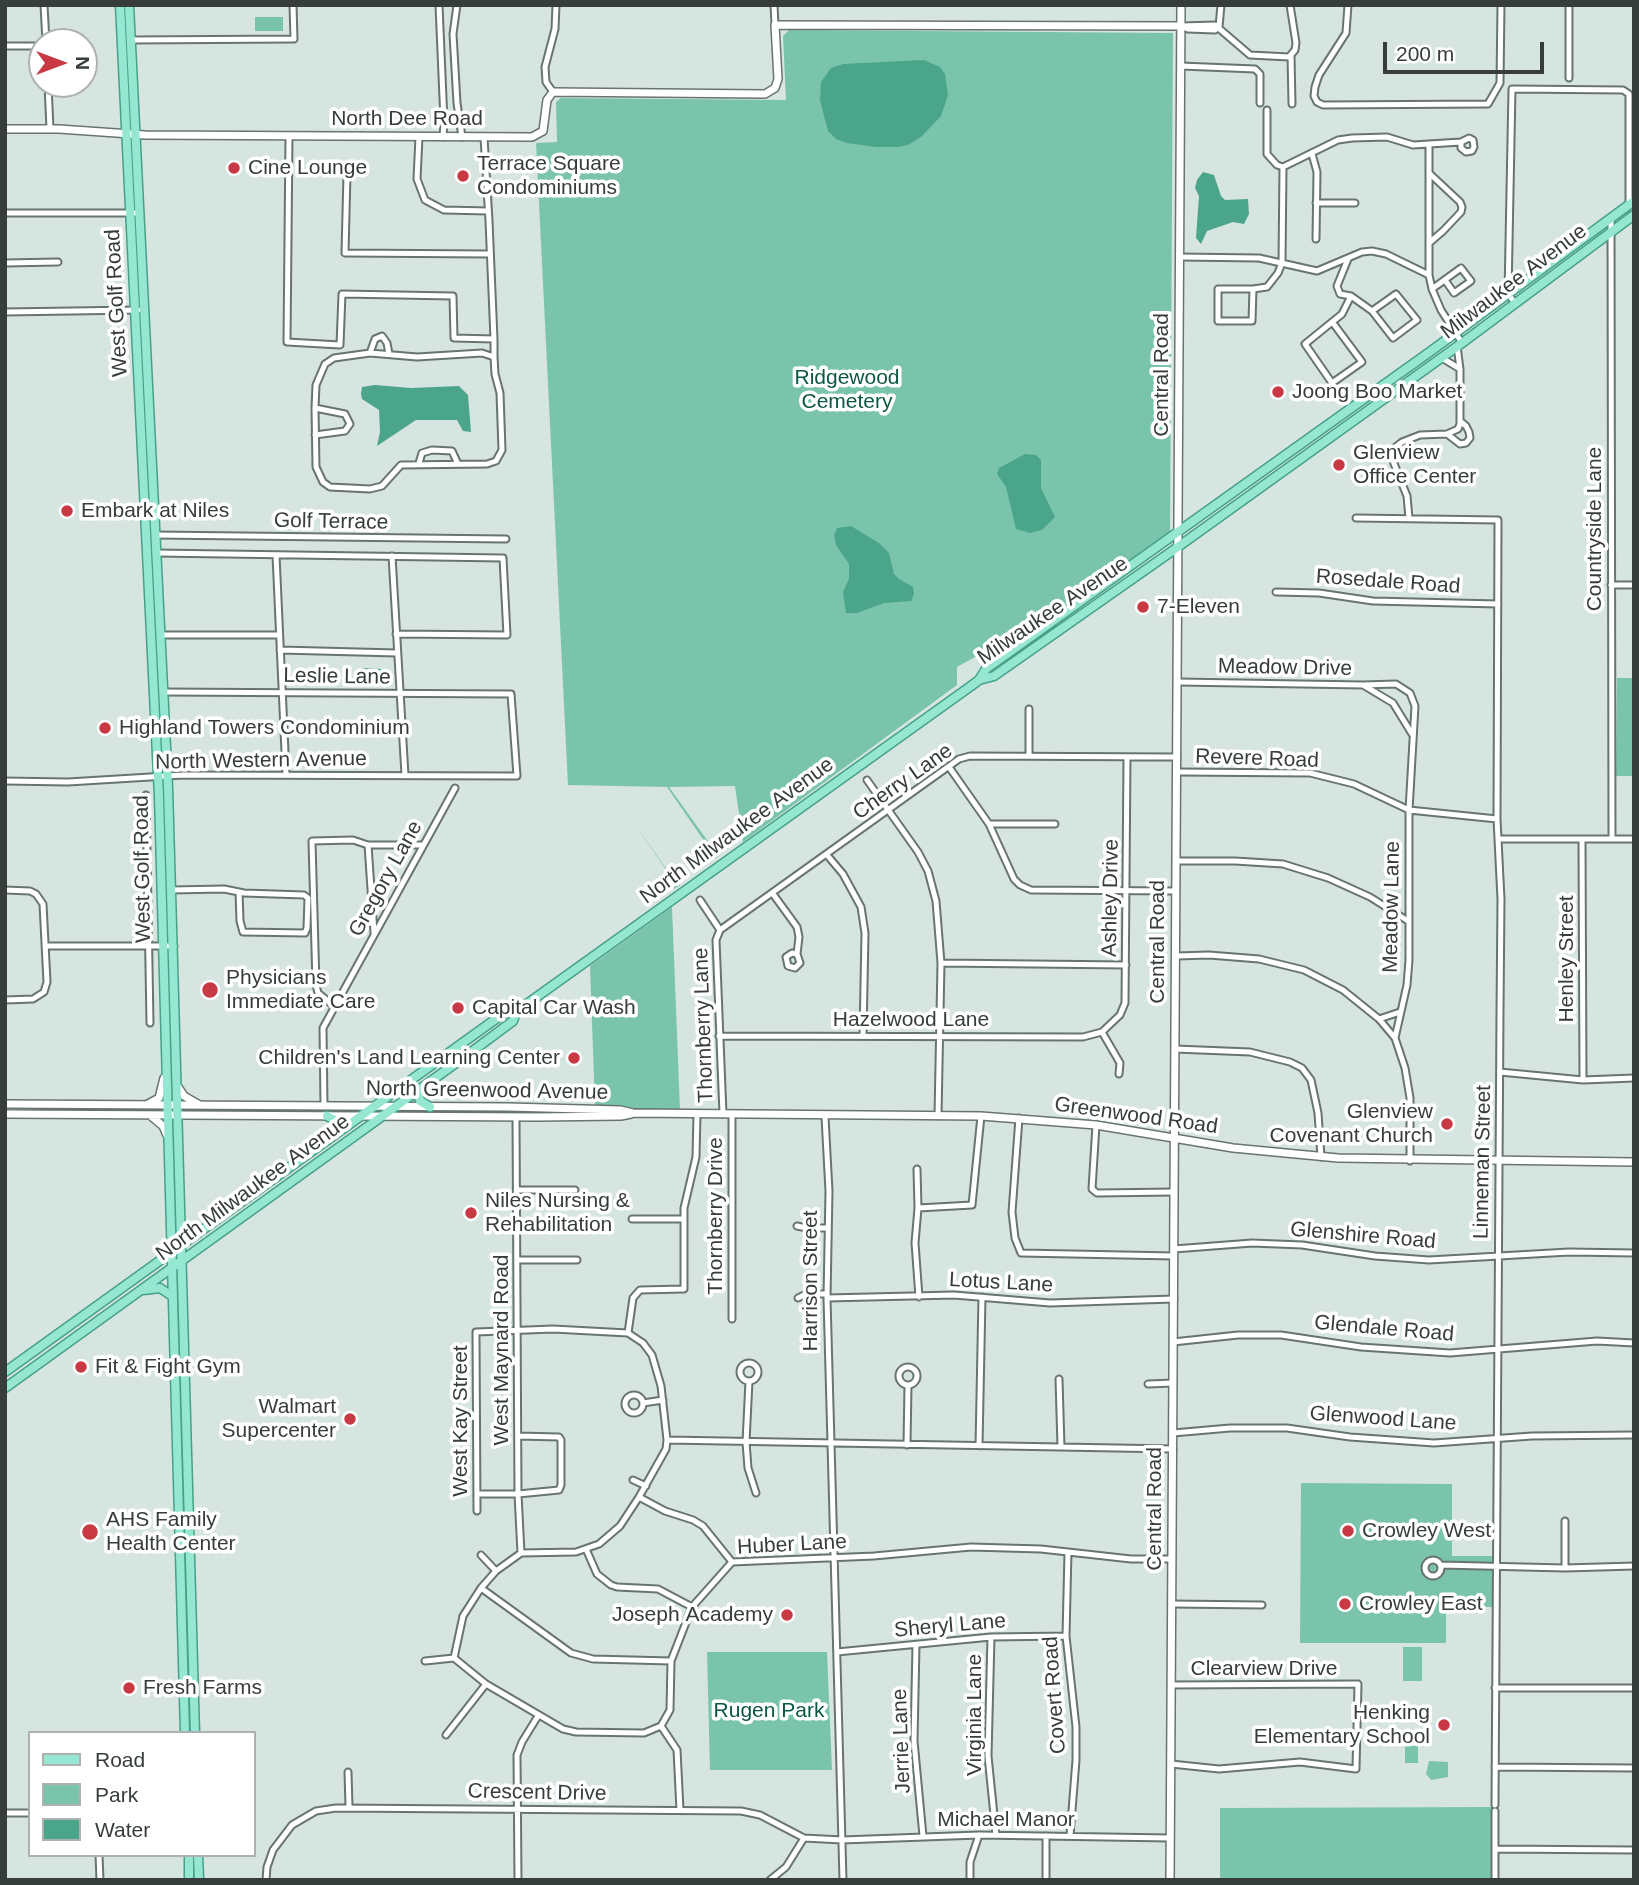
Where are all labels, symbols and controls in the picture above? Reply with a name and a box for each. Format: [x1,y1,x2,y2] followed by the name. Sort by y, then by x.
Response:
[28,28,98,98] north arrow
[1387,28,1548,72] scale bar
[1396,42,1454,65] text: 200 m
[72,56,93,70] text: N
[331,106,483,132] street label: North Dee Road
[477,151,621,201] place label: Terrace Square Condominiums
[248,155,367,181] place label: Cine Lounge
[226,160,242,176] marker: Cine Lounge
[455,168,471,184] marker: Terrace Square Condominiums
[1436,219,1592,345] street label: Milwaukee Avenue
[101,229,133,377] street label: West Golf Road
[1149,313,1175,437] street label: Central Road
[794,365,900,415] park label: Ridgewood Cemetery
[1292,379,1462,405] place label: Joong Boo Market
[1270,384,1286,400] marker: Joong Boo Market
[1353,440,1476,490] place label: Glenview Office Center
[1582,447,1608,611] street label: Countryside Lane
[1331,457,1347,473] marker: Glenview Office Center
[81,498,229,524] place label: Embark at Niles
[59,503,75,519] marker: Embark at Niles
[274,508,388,536] street label: Golf Terrace
[973,551,1133,671] street label: Milwaukee Avenue
[1315,564,1461,600] street label: Rosedale Road
[1157,594,1240,620] place label: 7-Eleven
[1135,599,1151,615] marker: 7-Eleven
[1218,654,1352,682] street label: Meadow Drive
[283,663,391,691] street label: Leslie Lane
[119,715,410,741] place label: Highland Towers Condominium
[97,720,113,736] marker: Highland Towers Condominium
[848,739,958,825] street label: Cherry Lane
[1195,744,1319,774] street label: Revere Road
[155,747,367,775] street label: North Western Avenue
[635,752,839,910] street label: North Milwaukee Avenue
[129,795,157,943] street label: West Golf Road
[344,817,428,941] street label: Gregory Lane
[1097,839,1125,957] street label: Ashley Drive
[1378,841,1406,973] street label: Meadow Lane
[1145,880,1171,1004] street label: Central Road
[1554,895,1580,1023] street label: Henley Street
[689,947,719,1103] street label: Thornberry Lane
[226,965,375,1015] place label: Physicians Immediate Care
[200,980,220,1000] marker: Physicians Immediate Care
[472,995,636,1021] place label: Capital Car Wash
[450,1000,466,1016] marker: Capital Car Wash
[833,1007,989,1033] street label: Hazelwood Lane
[258,1045,560,1071] place label: Children's Land Learning Center
[566,1050,582,1066] marker: Children's Land Learning Center
[366,1076,608,1106] street label: North Greenwood Avenue
[1469,1085,1497,1239] street label: Linneman Street
[1053,1092,1219,1140] street label: Greenwood Road
[1270,1099,1433,1149] place label: Glenview Covenant Church
[151,1109,355,1267] street label: North Milwaukee Avenue
[1439,1116,1455,1132] marker: Glenview Covenant Church
[703,1137,729,1295] street label: Thornberry Drive
[485,1188,630,1238] place label: Niles Nursing & Rehabilitation
[463,1205,479,1221] marker: Niles Nursing & Rehabilitation
[798,1210,824,1352] street label: Harrison Street
[1289,1217,1437,1255] street label: Glenshire Road
[489,1254,515,1446] street label: West Maynard Road
[948,1268,1054,1298] street label: Lotus Lane
[1313,1310,1455,1348] street label: Glendale Road
[448,1345,474,1497] street label: West Kay Street
[95,1354,241,1380] place label: Fit & Fight Gym
[73,1359,89,1375] marker: Fit & Fight Gym
[222,1394,336,1444] place label: Walmart Supercenter
[1309,1401,1457,1437] street label: Glenwood Lane
[342,1411,358,1427] marker: Walmart Supercenter
[1142,1447,1168,1571] street label: Central Road
[106,1507,236,1557] place label: AHS Family Health Center
[1362,1518,1491,1544] place label: Crowley West
[80,1522,100,1542] marker: AHS Family Health Center
[1340,1523,1356,1539] marker: Crowley West
[737,1530,847,1560] street label: Huber Lane
[1359,1591,1483,1617] place label: Crowley East
[1337,1596,1353,1612] marker: Crowley East
[612,1602,773,1628] place label: Joseph Academy
[779,1607,795,1623] marker: Joseph Academy
[893,1609,1007,1643] street label: Sheryl Lane
[1038,1635,1072,1755] street label: Covert Road
[962,1654,988,1776] street label: Virginia Lane
[1190,1656,1338,1682] street label: Clearview Drive
[143,1675,262,1701] place label: Fresh Farms
[121,1680,137,1696] marker: Fresh Farms
[888,1688,916,1794] street label: Jerrie Lane
[714,1698,824,1724] park label: Rugen Park
[1254,1700,1430,1750] place label: Henking Elementary School
[1436,1717,1452,1733] marker: Henking Elementary School
[28,1731,256,1857] legend
[95,1748,145,1771] text: Road
[467,1779,607,1807] street label: Crescent Drive
[95,1783,138,1806] text: Park
[937,1807,1075,1833] street label: Michael Manor
[95,1818,150,1841] text: Water

